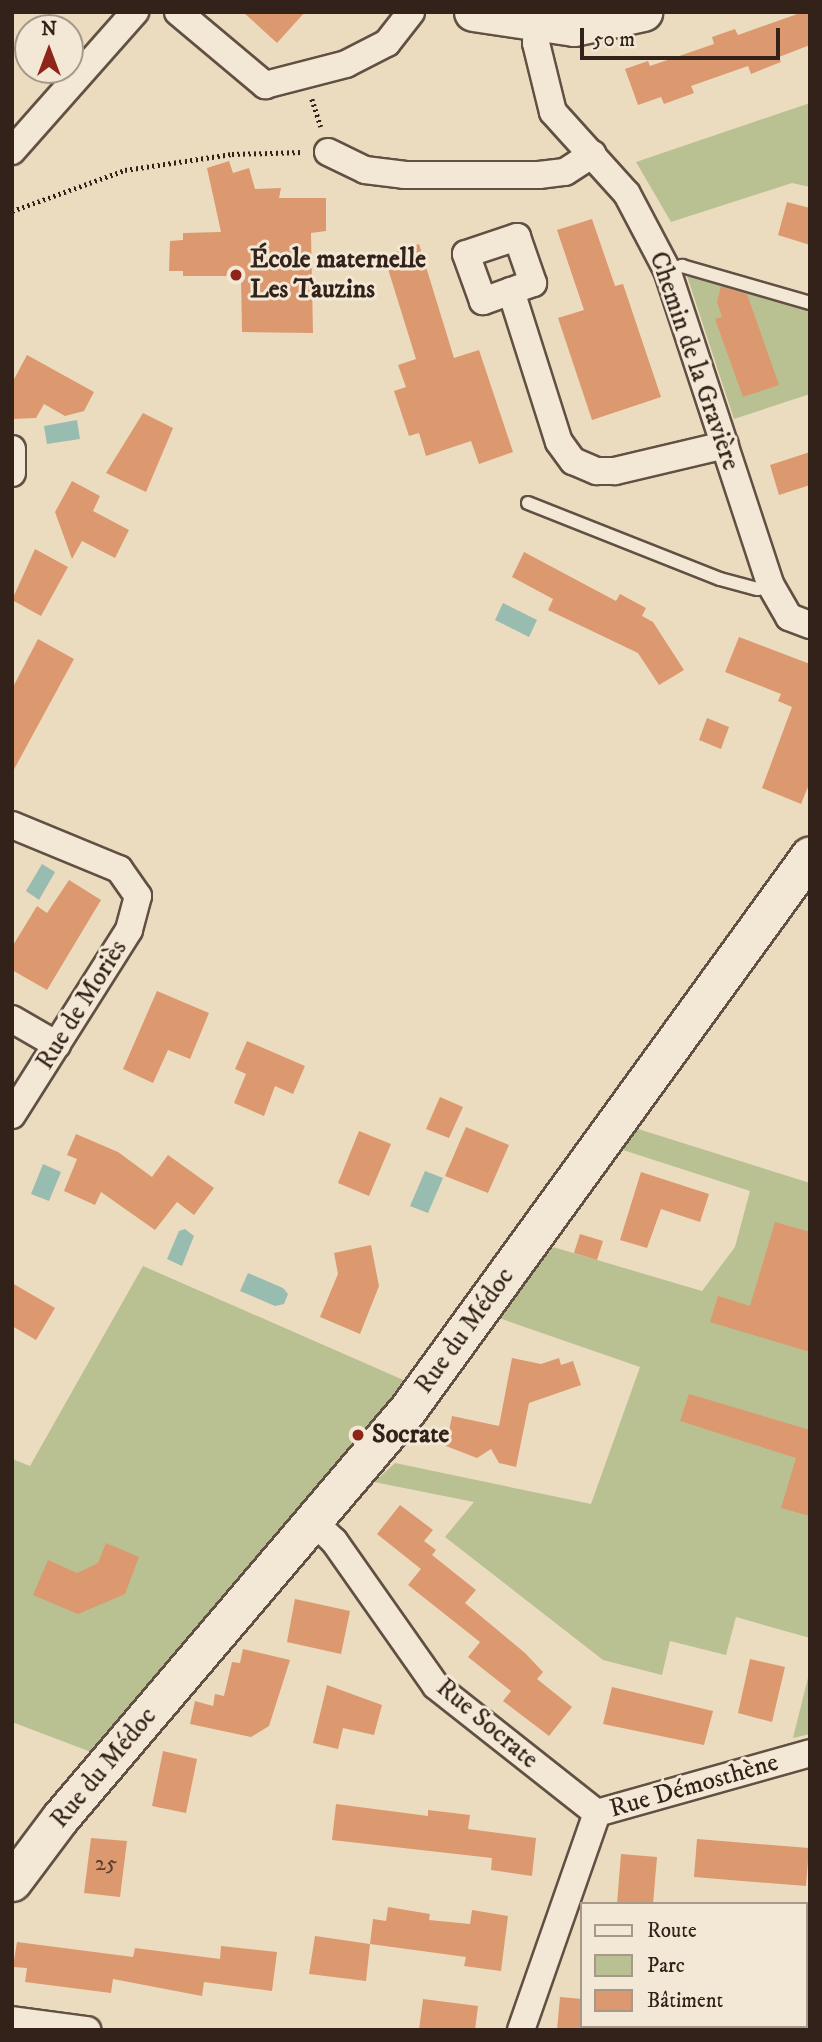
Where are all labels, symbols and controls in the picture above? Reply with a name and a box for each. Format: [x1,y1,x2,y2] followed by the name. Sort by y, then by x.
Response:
[14,14,84,84] north arrow
[584,14,784,58] scale bar
[41,18,57,41] text: N
[593,27,635,53] text: 50 m
[250,244,426,306] place label: École maternelle Les Tauzins
[642,248,746,474] street label: Chemin de la Gravière
[228,267,244,283] marker: École maternelle Les Tauzins
[30,934,134,1076] street label: Rue de Moriès
[409,1262,521,1400] street label: Rue du Médoc
[372,1419,449,1451] place label: Socrate
[350,1427,366,1443] marker: Socrate
[430,1672,544,1776] street label: Rue Socrate
[44,1701,164,1835] street label: Rue du Médoc
[606,1747,782,1825] street label: Rue Démosthène
[95,1850,117,1878] house number: 25
[580,1902,808,2028] legend
[647,1918,697,1944] text: Route
[647,1953,685,1979] text: Parc
[647,1988,723,2014] text: Bâtiment

